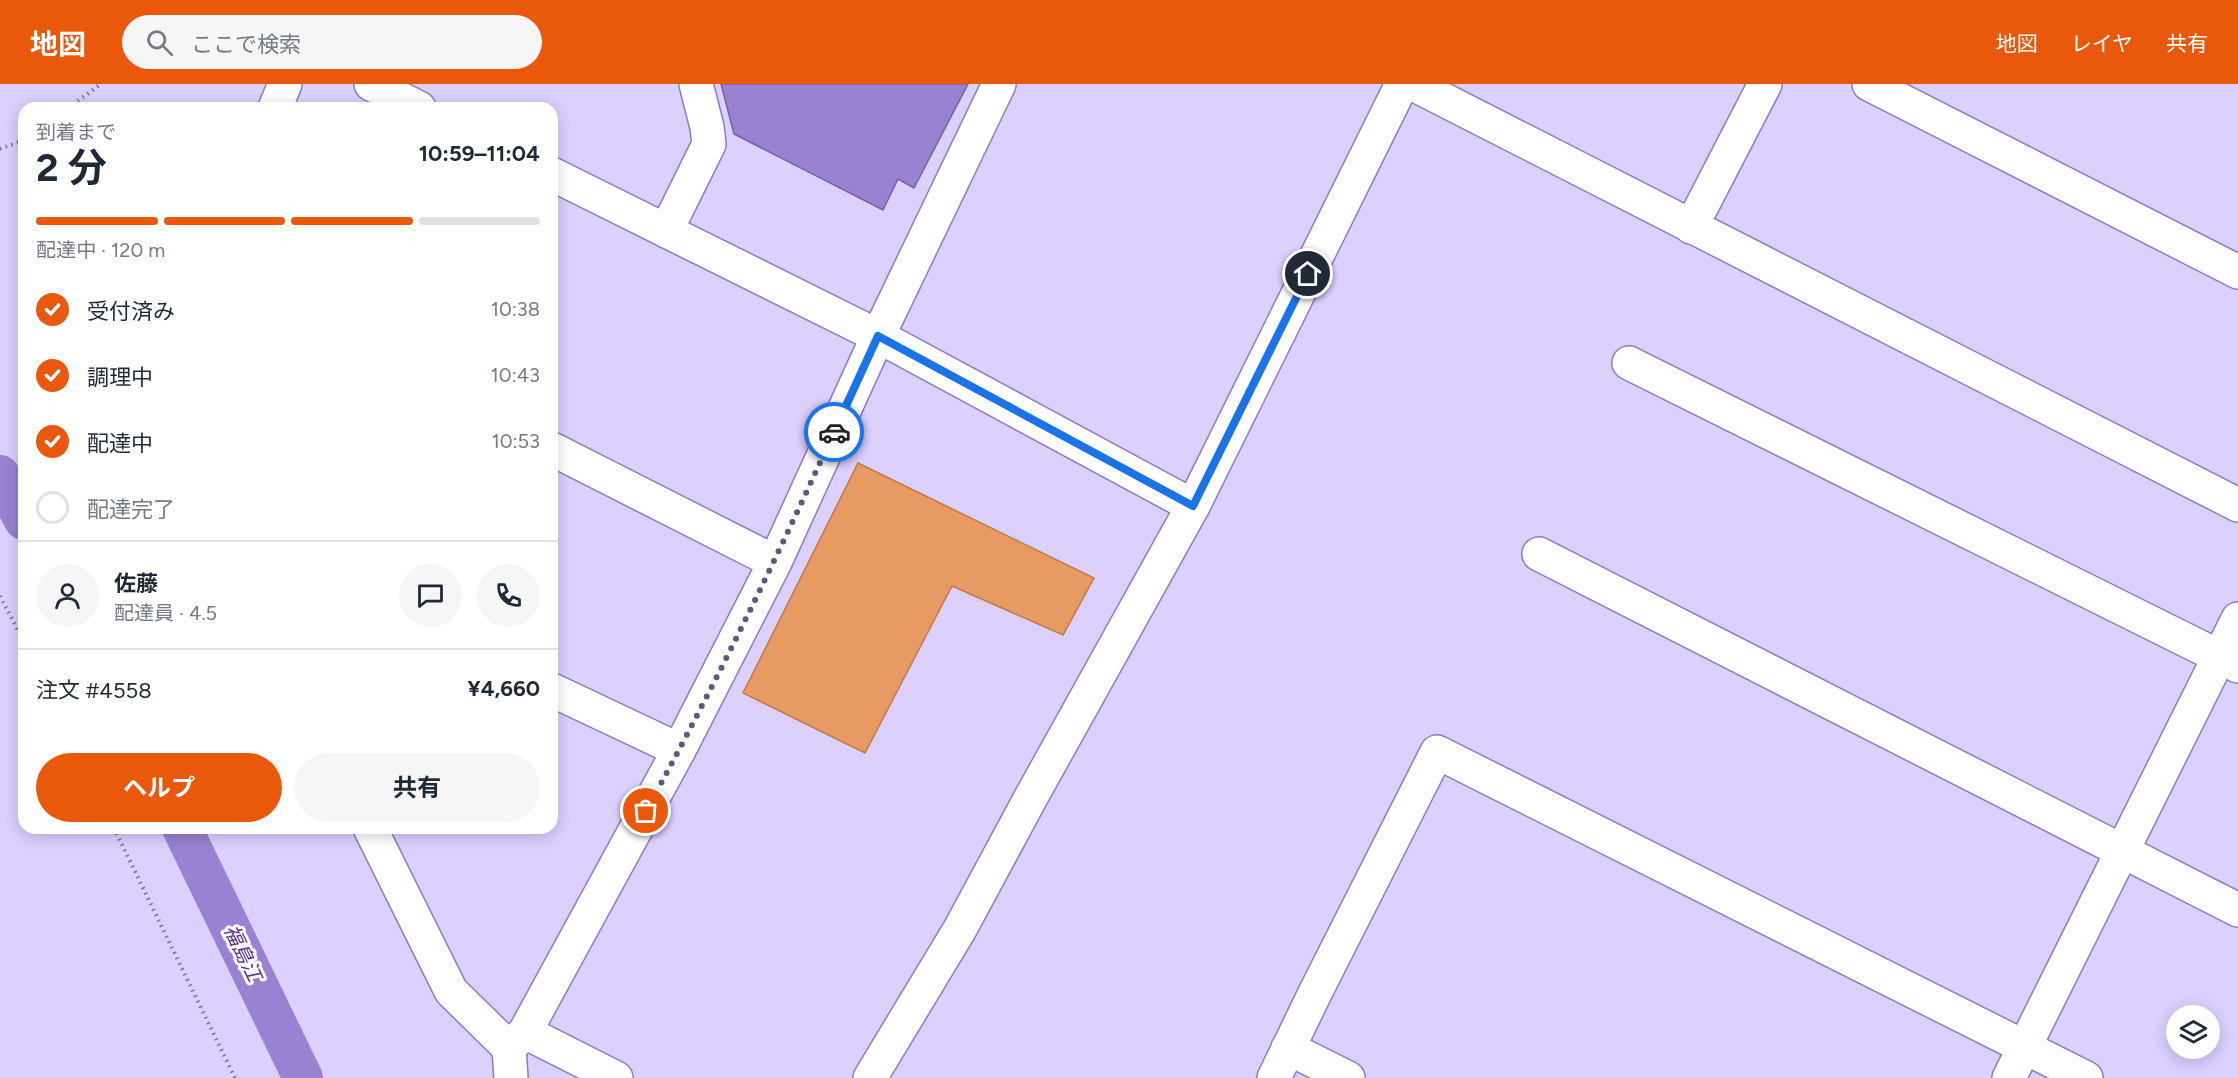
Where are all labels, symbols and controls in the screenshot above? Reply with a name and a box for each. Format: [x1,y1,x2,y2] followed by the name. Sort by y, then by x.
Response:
[122,15,542,69] search box
[143,26,176,59] icon: search
[30,27,86,61] text: 地図
[191,31,301,58] text: ここで検索
[1996,31,2038,56] text: 地図
[2071,31,2133,56] text: レイヤ
[2166,31,2208,56] text: 共有
[36,120,116,144] text: 到着まで
[419,140,540,167] text: 10:59–11:04
[36,144,107,191] text: 2 分
[36,238,165,262] text: 配達中 · 120 m
[1282,248,1333,299] pin
[1291,257,1324,290] icon: home
[36,293,69,326] icon: check
[491,297,540,321] text: 10:38
[87,298,175,325] text: 受付済み
[36,359,69,392] icon: check
[491,363,540,387] text: 10:43
[87,364,153,391] text: 調理中
[804,402,864,462] courier
[818,416,851,449] icon: car
[36,425,69,458] icon: check
[491,429,540,453] text: 10:53
[87,430,153,457] text: 配達中
[87,496,175,523] text: 配達完了
[36,564,99,627] button: person
[399,564,462,627] button: chat
[477,564,540,627] button: phone
[114,570,158,597] text: 佐藤
[114,601,217,625] text: 配達員 · 4.5
[468,675,540,702] text: ¥4,660
[36,677,152,704] text: 注文 #4558
[36,753,282,822] button: ヘルプ
[294,753,540,822] button: 共有
[620,785,671,836] pin
[629,794,662,827] icon: bag
[219,921,268,987] water label: 福島江
[2166,1005,2220,1059] map controls
[2166,1005,2220,1059] button: layers

